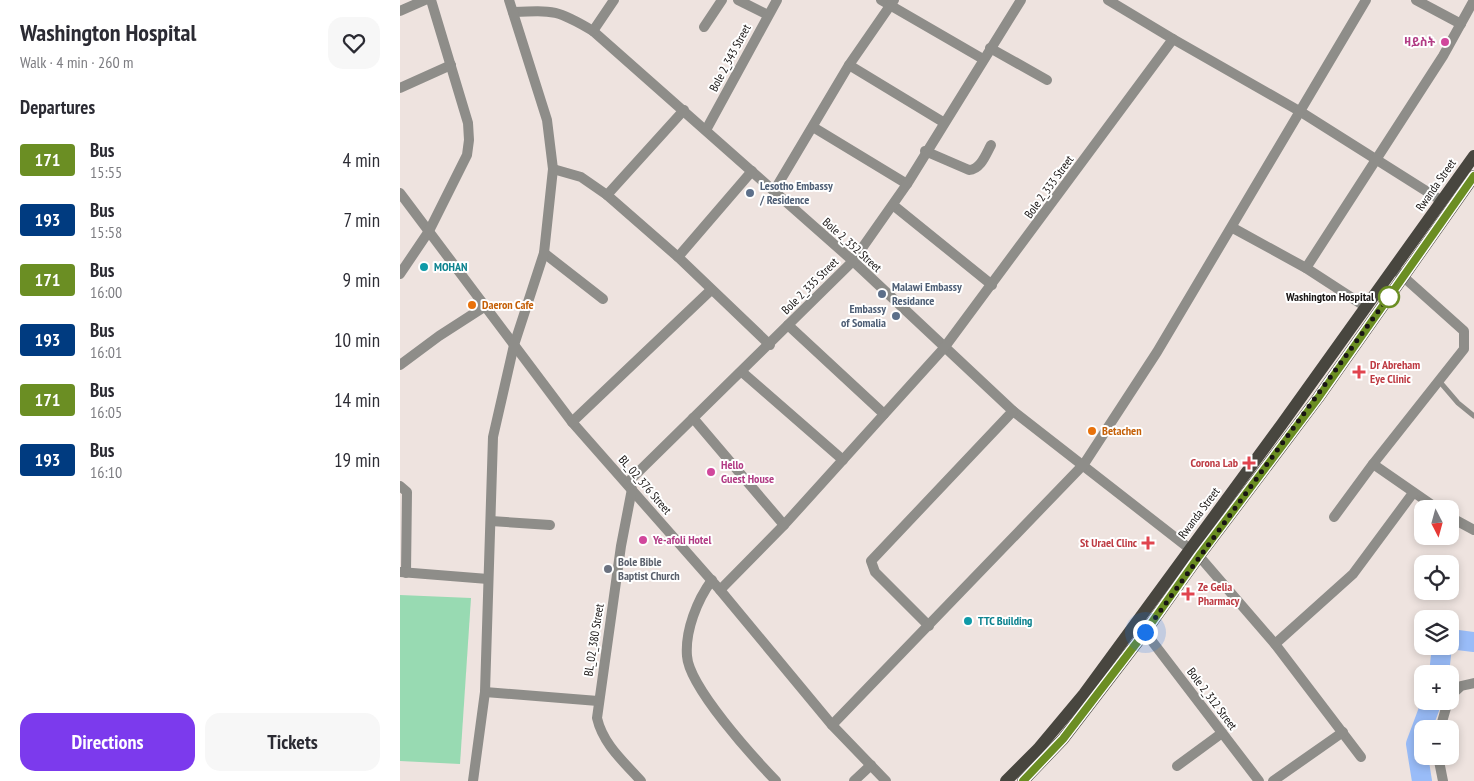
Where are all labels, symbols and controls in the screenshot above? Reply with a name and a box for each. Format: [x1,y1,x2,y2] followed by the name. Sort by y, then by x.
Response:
[20,17,196,48] text: Washington Hospital
[328,17,380,69] button: heart
[706,21,754,94] street label: Bole 2_343 Street
[1404,34,1436,49] place label: ዛይስት
[1439,36,1451,48] marker: ዛይስት
[20,52,133,72] text: Walk · 4 min · 260 m
[20,95,95,119] text: Departures
[90,138,114,162] text: Bus
[35,148,60,171] text: 171
[343,148,380,172] text: 4 min
[1021,152,1077,221] street label: Bole 2_333 Street
[1412,155,1459,214] street label: Rwanda Street
[90,162,122,182] text: 15:55
[759,178,833,207] place label: Lesotho Embassy / Residence
[744,187,756,199] marker: Lesotho Embassy / Residence
[90,198,114,222] text: Bus
[35,208,60,231] text: 193
[343,208,380,232] text: 7 min
[820,214,885,275] street label: Bole 2_352 Street
[90,222,122,242] text: 15:58
[778,254,842,317] street label: Bole 2_335 Street
[90,258,114,282] text: Bus
[434,259,468,274] place label: MOHAN
[418,261,430,273] marker: MOHAN
[35,268,60,291] text: 171
[343,268,380,292] text: 9 min
[892,279,962,308] place label: Malawi Embassy Residance
[90,282,122,302] text: 16:00
[1378,286,1400,308] marker: Washington Hospital
[876,288,888,300] marker: Malawi Embassy Residance
[1285,289,1374,304] place label: Washington Hospital
[482,297,534,312] place label: Daeron Cafe
[466,299,478,311] marker: Daeron Cafe
[841,301,886,330] place label: Embassy of Somalia
[890,310,902,322] marker: Embassy of Somalia
[90,318,114,342] text: Bus
[35,328,60,351] text: 193
[334,328,380,352] text: 10 min
[90,342,122,362] text: 16:01
[1370,357,1420,386] place label: Dr Abreham Eye Clinic
[1352,365,1366,379] marker: Dr Abreham Eye Clinic
[90,378,114,402] text: Bus
[35,388,60,411] text: 171
[334,388,380,412] text: 14 min
[90,402,122,422] text: 16:05
[1102,423,1142,438] place label: Betachen
[1086,425,1098,437] marker: Betachen
[90,438,114,462] text: Bus
[35,448,60,471] text: 193
[334,448,380,472] text: 19 min
[616,452,675,518] street label: BL_02_376 Street
[1191,455,1239,470] place label: Corona Lab
[1242,456,1256,470] marker: Corona Lab
[721,457,774,486] place label: Hello Guest House
[90,462,122,482] text: 16:10
[705,466,717,478] marker: Hello Guest House
[1175,484,1223,541] street label: Rwanda Street
[1414,500,1459,545] north arrow
[1414,500,1459,765] map controls
[652,532,712,547] place label: Ye-afoli Hotel
[637,534,649,546] marker: Ye-afoli Hotel
[1080,535,1138,550] place label: St Urael Clinc
[1141,536,1155,550] marker: St Urael Clinc
[618,554,680,583] place label: Bole Bible Baptist Church
[1414,555,1459,600] button: locate
[602,563,614,575] marker: Bole Bible Baptist Church
[1198,579,1240,608] place label: Ze Gelia Pharmacy
[1182,588,1194,600] marker: Ze Gelia Pharmacy
[580,602,607,677] street label: BL_02_380 Street
[1414,610,1459,655] button: layers
[978,613,1032,628] place label: TTC Building
[962,615,974,627] marker: TTC Building
[1133,620,1158,645] your location
[1184,665,1241,733] street label: Bole 2_312 Street
[1414,665,1459,710] button: +
[20,713,195,771] button: Directions
[205,713,380,771] button: Tickets
[1414,720,1459,765] button: −

